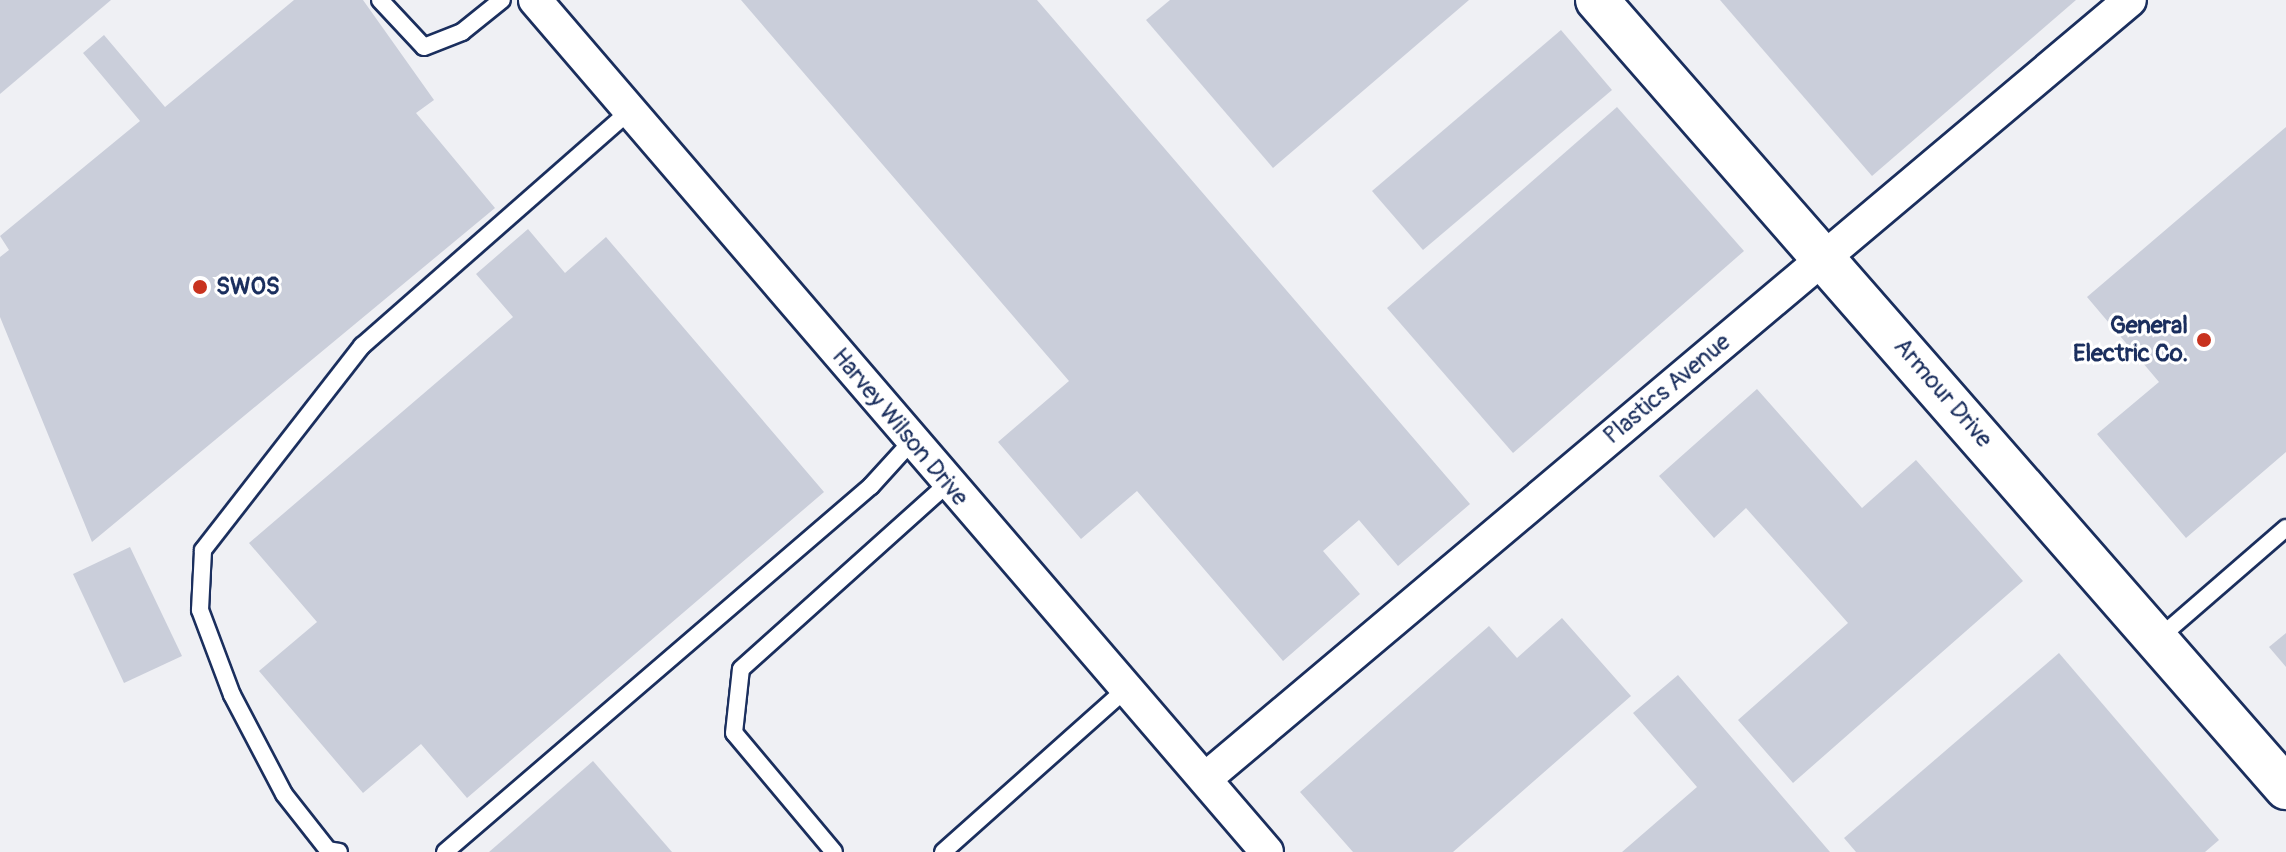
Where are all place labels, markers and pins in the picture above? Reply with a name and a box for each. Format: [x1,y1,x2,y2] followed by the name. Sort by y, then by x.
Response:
[216,273,280,301] place label: SWOS
[191,278,209,296] marker: SWOS
[2073,312,2188,368] place label: General Electric Co.
[2195,331,2213,349] marker: General Electric Co.

